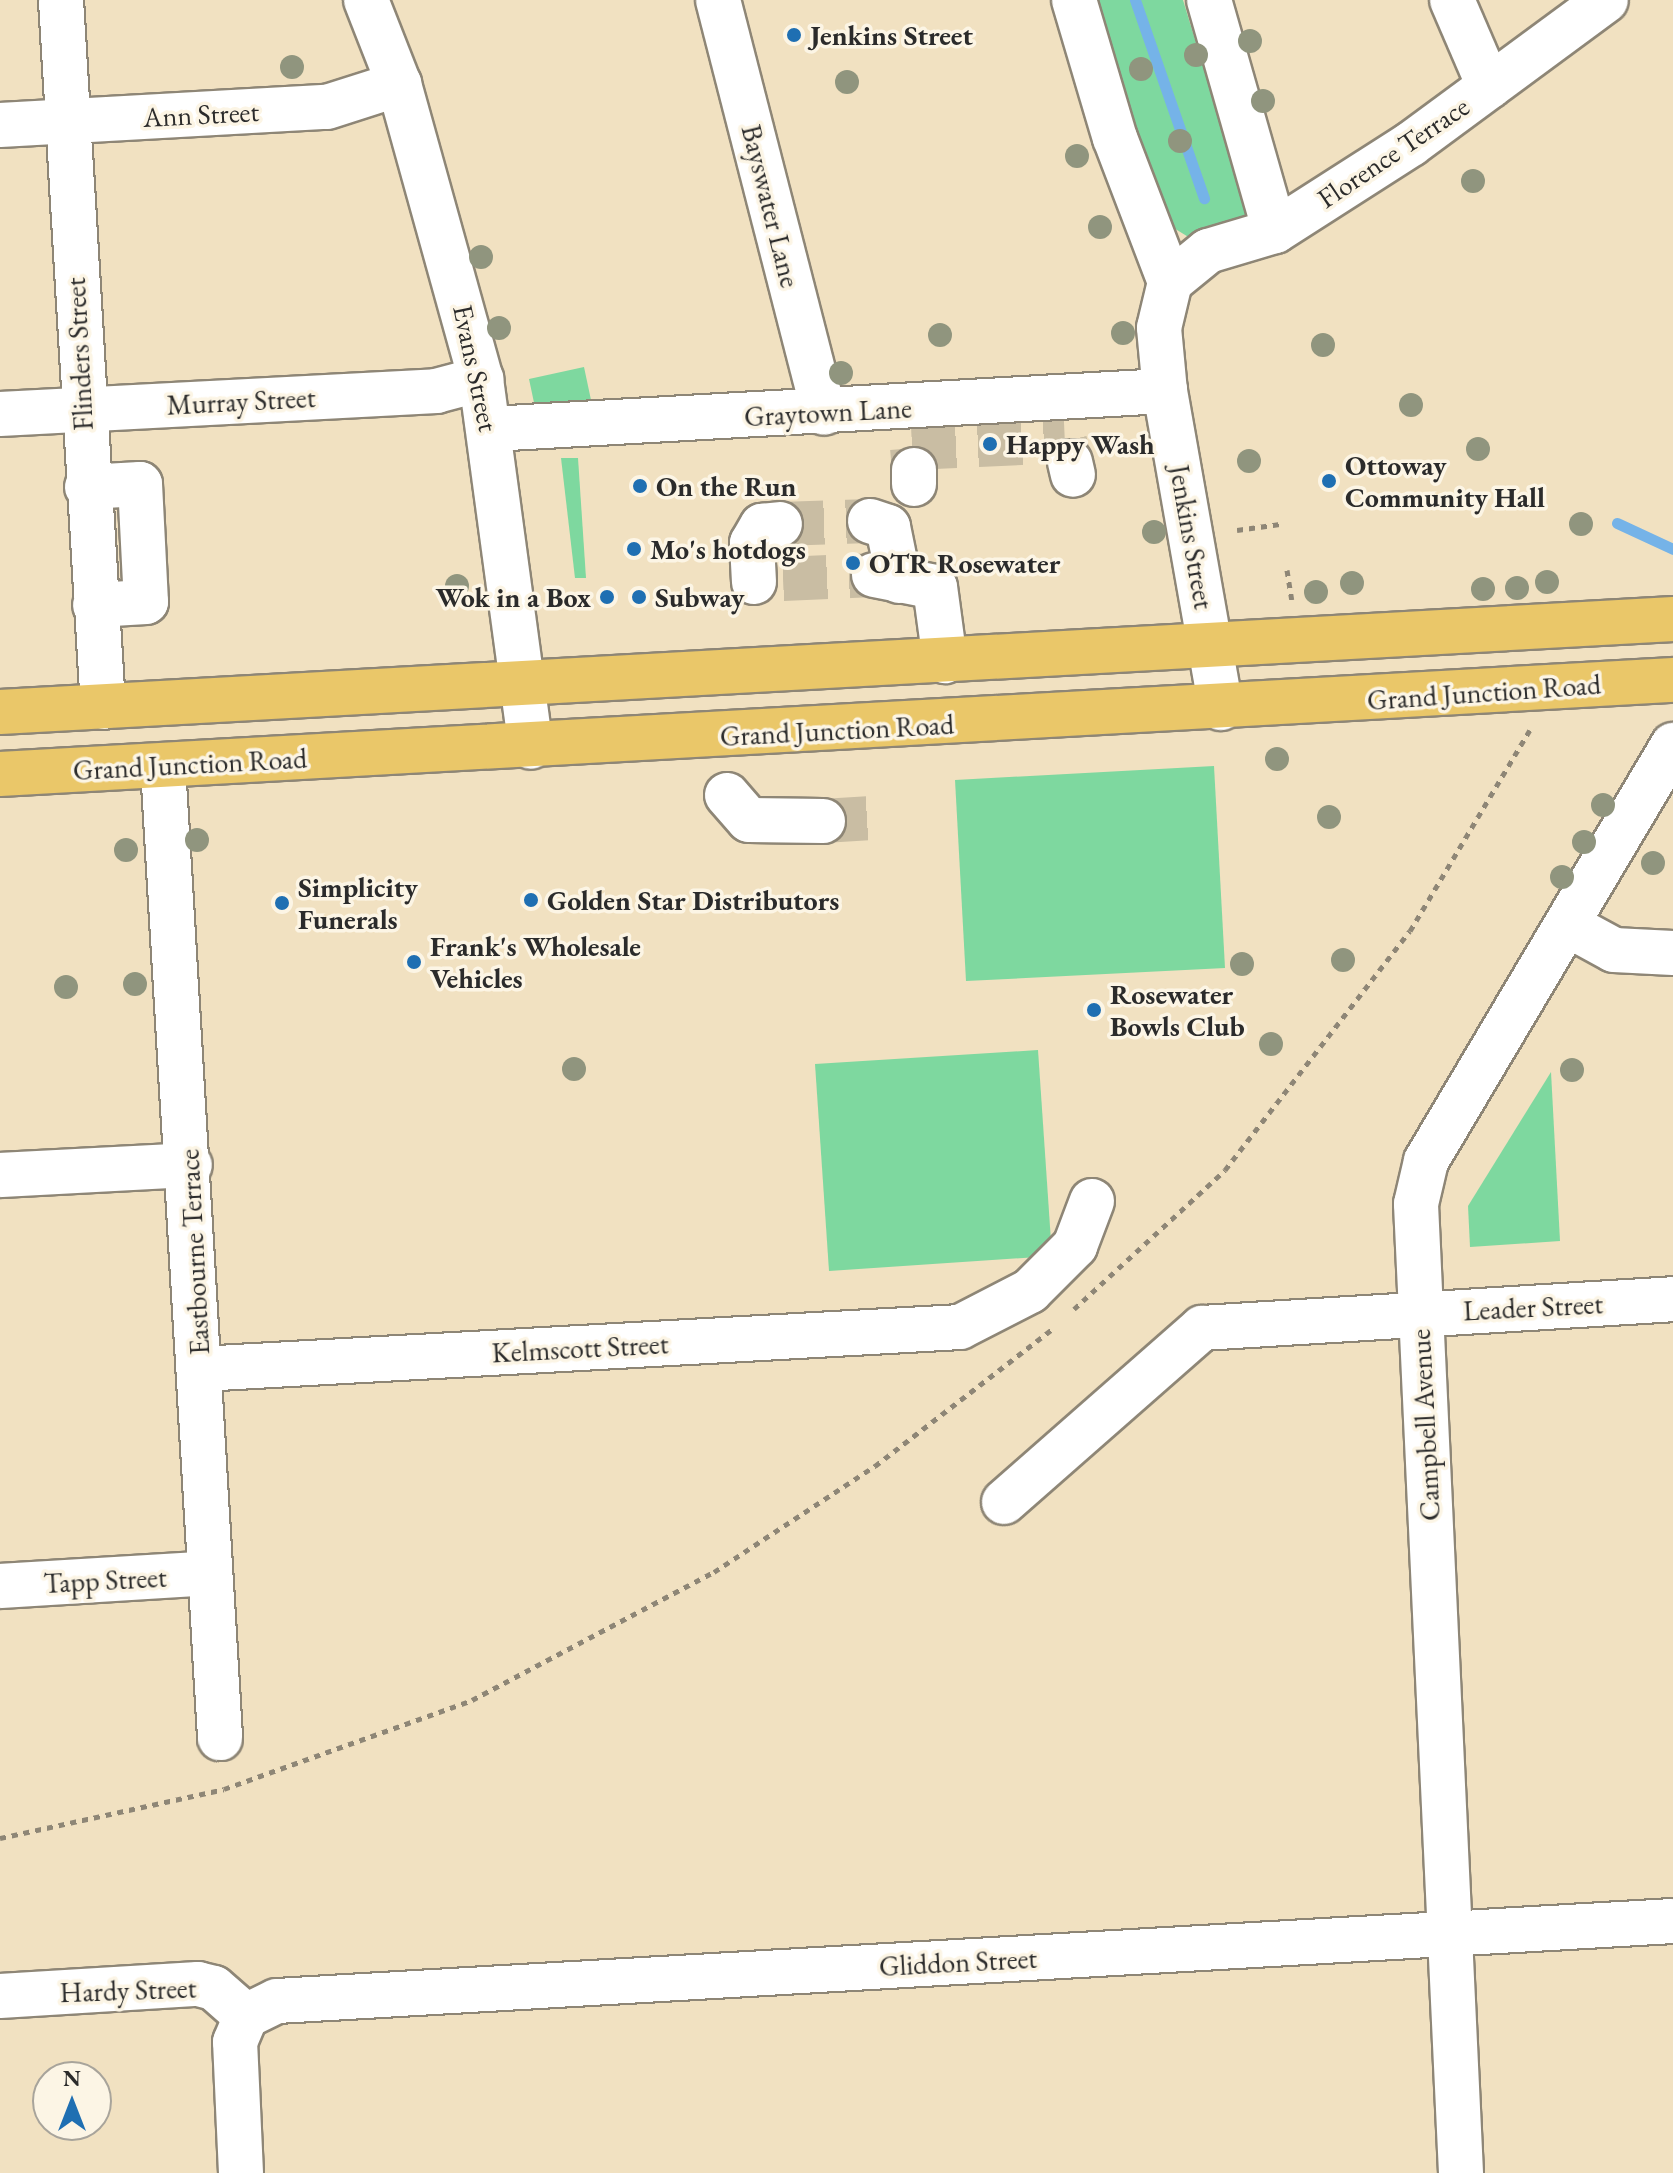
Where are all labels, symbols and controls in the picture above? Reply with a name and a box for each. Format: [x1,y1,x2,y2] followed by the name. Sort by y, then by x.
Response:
[810,18,973,52] place label: Jenkins Street
[785,26,803,44] marker: Jenkins Street
[1311,89,1475,215] street label: Florence Terrace
[142,94,260,134] street label: Ann Street
[735,121,807,291] street label: Bayswater Lane
[58,277,100,431] street label: Flinders Street
[446,301,506,435] street label: Evans Street
[166,380,316,422] street label: Murray Street
[743,391,913,433] street label: Graytown Lane
[1006,427,1155,461] place label: Happy Wash
[981,435,999,453] marker: Happy Wash
[1345,448,1545,514] place label: Ottoway Community Hall
[1163,462,1221,612] street label: Jenkins Street
[656,469,796,503] place label: On the Run
[1320,472,1338,490] marker: Ottoway Community Hall
[631,477,649,495] marker: On the Run
[650,532,806,566] place label: Mo's hotdogs
[625,540,643,558] marker: Mo's hotdogs
[869,546,1060,580] place label: OTR Rosewater
[844,554,862,572] marker: OTR Rosewater
[435,580,591,614] place label: Wok in a Box
[655,580,744,614] place label: Subway
[598,588,616,606] marker: Wok in a Box
[630,588,648,606] marker: Subway
[1366,667,1602,717] street label: Grand Junction Road
[719,707,955,753] street label: Grand Junction Road
[72,741,308,787] street label: Grand Junction Road
[298,870,418,936] place label: Simplicity Funerals
[547,883,839,917] place label: Golden Star Distributors
[522,891,540,909] marker: Golden Star Distributors
[273,894,291,912] marker: Simplicity Funerals
[430,929,641,995] place label: Frank's Wholesale Vehicles
[405,953,423,971] marker: Frank's Wholesale Vehicles
[1110,977,1245,1043] place label: Rosewater Bowls Club
[1085,1001,1103,1019] marker: Rosewater Bowls Club
[172,1148,216,1356] street label: Eastbourne Terrace
[1462,1287,1604,1327] street label: Leader Street
[491,1327,669,1369] street label: Kelmscott Street
[1403,1328,1447,1522] street label: Campbell Avenue
[43,1560,167,1600] street label: Tapp Street
[878,1941,1038,1983] street label: Gliddon Street
[59,1971,197,2009] street label: Hardy Street
[32,2061,112,2141] north arrow
[63,2064,81,2093] text: N

